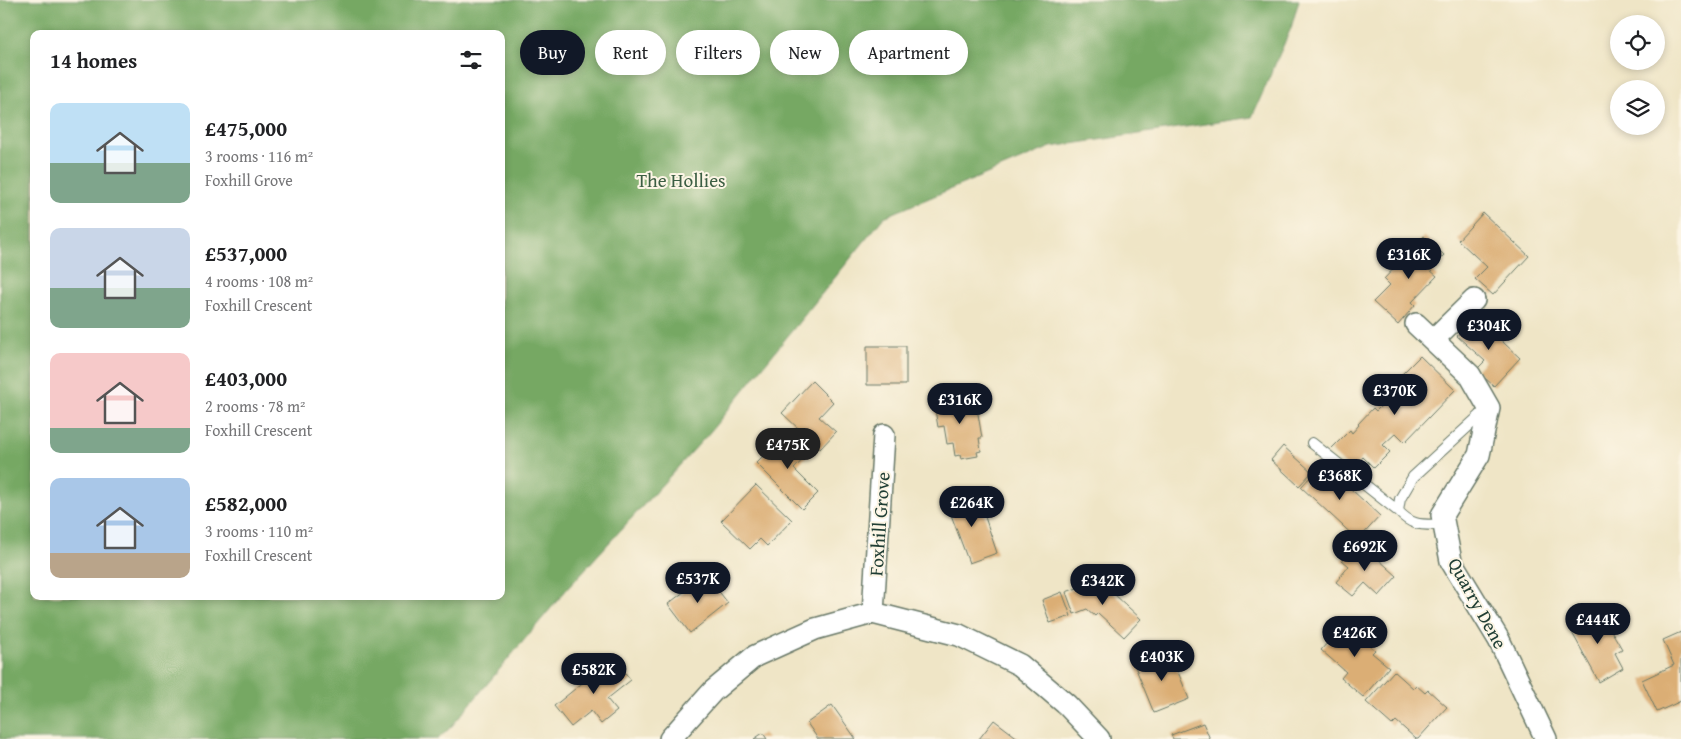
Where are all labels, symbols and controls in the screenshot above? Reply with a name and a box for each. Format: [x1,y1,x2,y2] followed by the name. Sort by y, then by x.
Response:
[1610,15,1665,135] map controls
[1610,15,1665,70] button: locate
[520,30,585,75] chip: Buy
[595,30,666,75] chip: Rent
[676,30,760,75] chip: Filters
[770,30,839,75] chip: New
[849,30,968,75] chip: Apartment
[50,45,137,76] text: 14 homes
[457,46,485,74] icon: filters
[1610,80,1665,135] button: layers
[205,113,287,144] text: £475,000
[90,123,150,183] icon: home
[205,144,313,168] text: 3 rooms · 116 m²
[636,166,726,194] park label: The Hollies
[205,168,293,192] text: Foxhill Grove
[205,238,287,269] text: £537,000
[1374,238,1444,280] pin: £316K
[1387,242,1431,266] text: £316K
[90,248,150,308] icon: home
[205,269,313,293] text: 4 rooms · 108 m²
[205,293,312,317] text: Foxhill Crescent
[1454,308,1524,351] pin: £304K
[1467,313,1511,337] text: £304K
[205,363,287,394] text: £403,000
[90,373,150,433] icon: home
[1360,374,1430,416] pin: £370K
[1373,378,1417,402] text: £370K
[925,382,995,425] pin: £316K
[938,387,982,411] text: £316K
[205,394,305,418] text: 2 rooms · 78 m²
[205,418,312,442] text: Foxhill Crescent
[753,428,823,470] pin: £475K
[766,432,810,456] text: £475K
[1305,458,1375,501] pin: £368K
[1318,463,1362,487] text: £368K
[861,471,897,577] street label: Foxhill Grove
[937,486,1007,528] pin: £264K
[205,488,287,519] text: £582,000
[950,490,994,514] text: £264K
[90,498,150,558] icon: home
[205,519,313,543] text: 3 rooms · 110 m²
[1330,530,1400,572] pin: £692K
[1343,534,1387,558] text: £692K
[205,543,312,567] text: Foxhill Crescent
[1441,552,1515,654] street label: Quarry Dene
[663,562,733,604] pin: £537K
[1068,564,1138,606] pin: £342K
[676,566,720,590] text: £537K
[1081,568,1125,592] text: £342K
[1563,602,1633,645] pin: £444K
[1576,607,1620,631] text: £444K
[1320,616,1390,658] pin: £426K
[1333,620,1377,644] text: £426K
[1127,640,1197,682] pin: £403K
[1140,644,1184,668] text: £403K
[559,652,629,695] pin: £582K
[572,657,616,681] text: £582K

